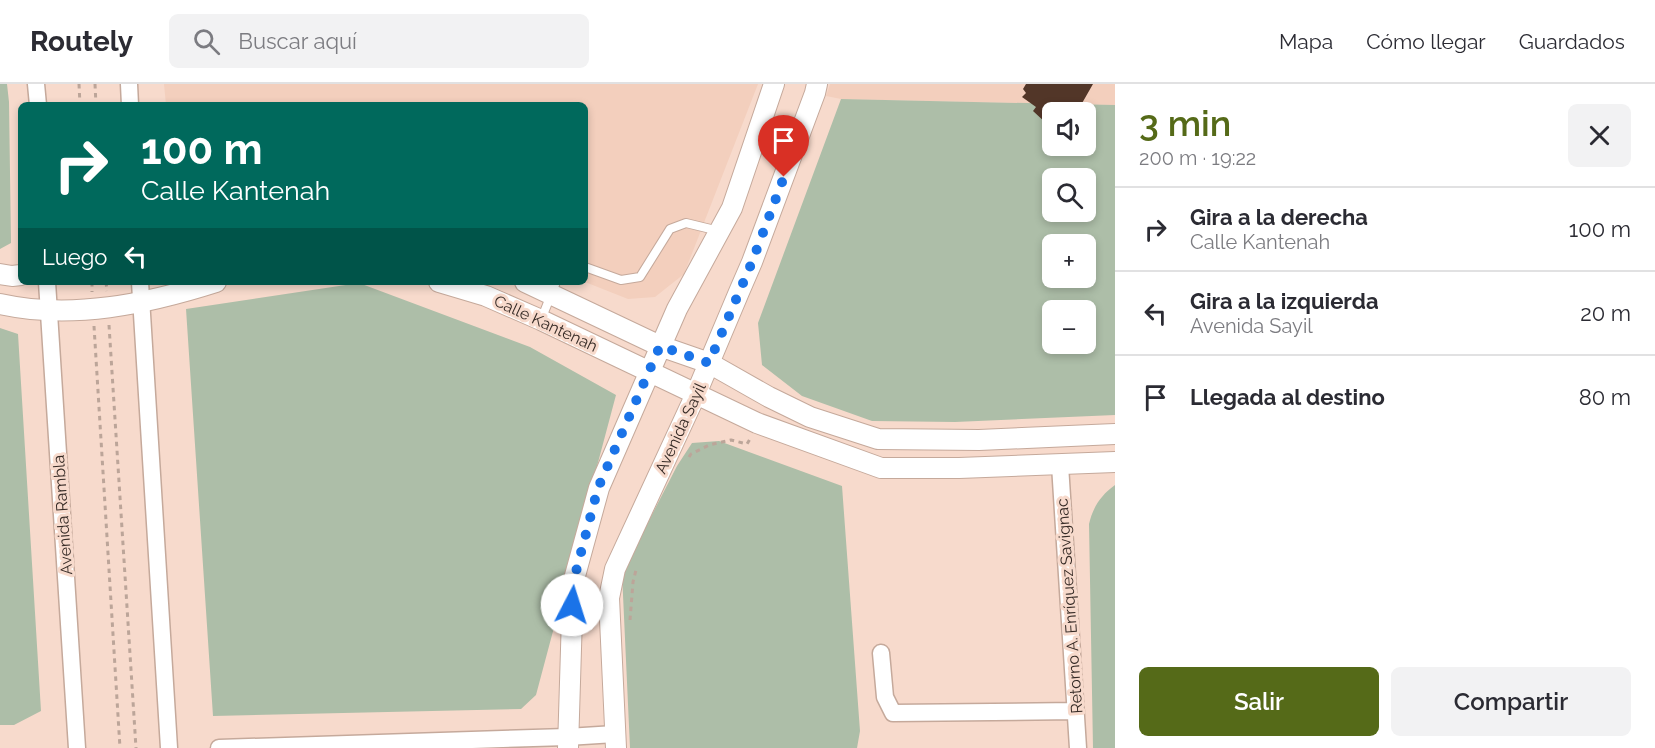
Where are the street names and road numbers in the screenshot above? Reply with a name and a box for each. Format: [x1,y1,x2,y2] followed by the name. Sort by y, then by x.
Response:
[491,291,601,356] street label: Calle Kantenah
[651,379,710,477] street label: Avenida Sayil
[49,454,76,576] street label: Avenida Rambla
[1052,497,1087,714] street label: Retorno A. Enríquez Savignac

